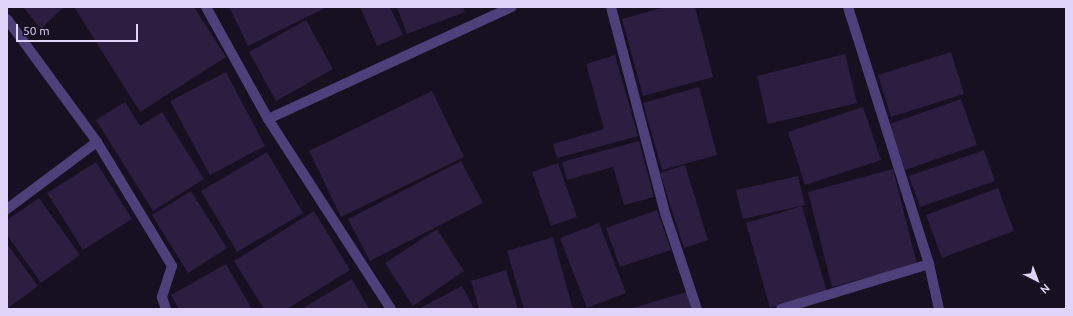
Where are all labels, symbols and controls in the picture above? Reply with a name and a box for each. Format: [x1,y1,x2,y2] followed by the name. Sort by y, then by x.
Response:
[18,16,140,42] scale bar
[23,24,50,37] text: 50 m
[1017,260,1057,300] north arrow
[1038,282,1052,296] text: N

